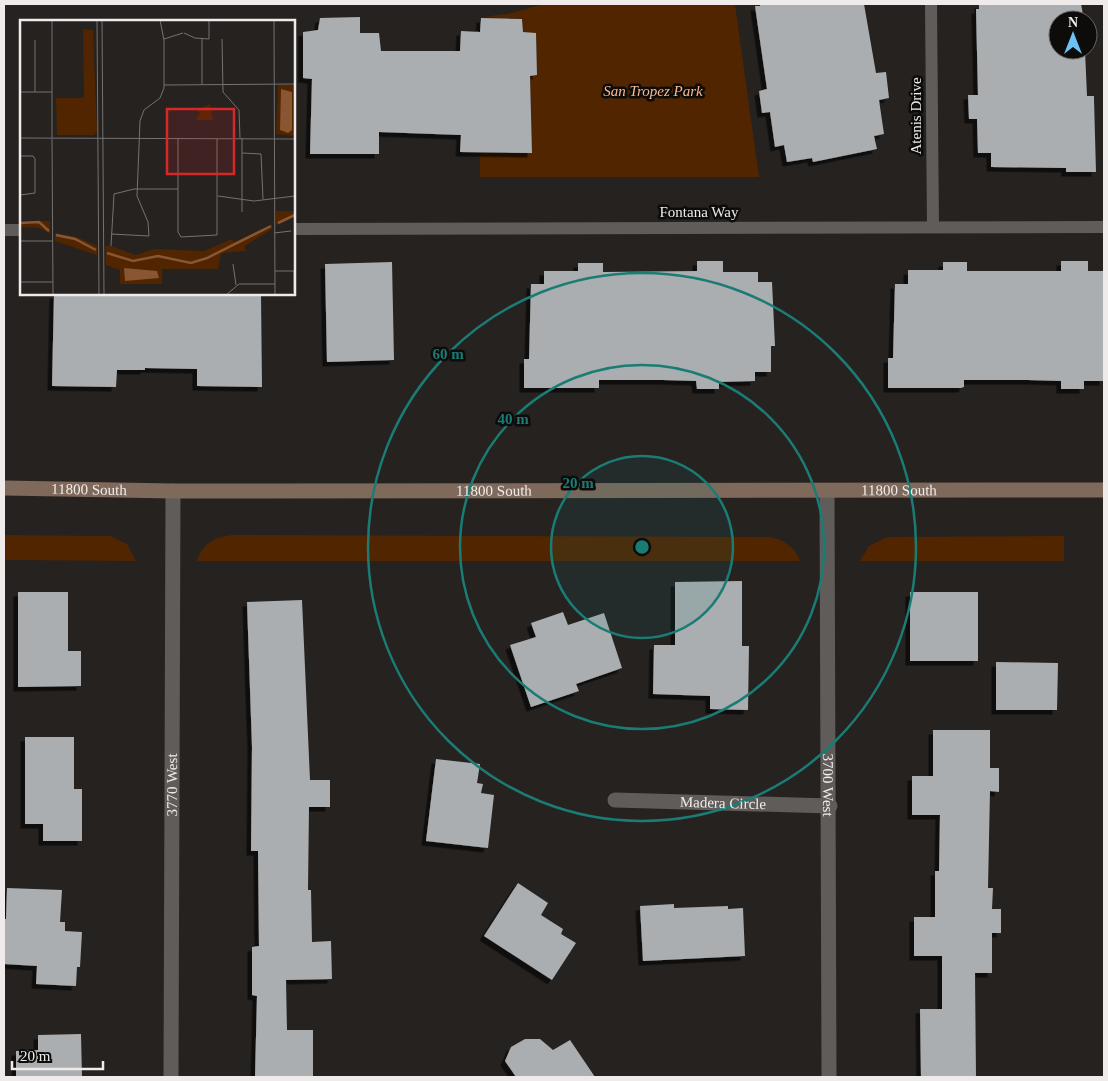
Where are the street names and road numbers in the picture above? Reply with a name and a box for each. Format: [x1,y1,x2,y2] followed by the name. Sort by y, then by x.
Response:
[908,77,924,155] street label: Atenis Drive
[660,204,739,220] street label: Fontana Way
[51,481,127,498] street label: 11800 South
[861,482,937,498] street label: 11800 South
[456,483,532,499] street label: 11800 South
[164,753,180,817] street label: 3770 West
[820,753,836,817] street label: 3700 West
[680,794,767,812] street label: Madera Circle

